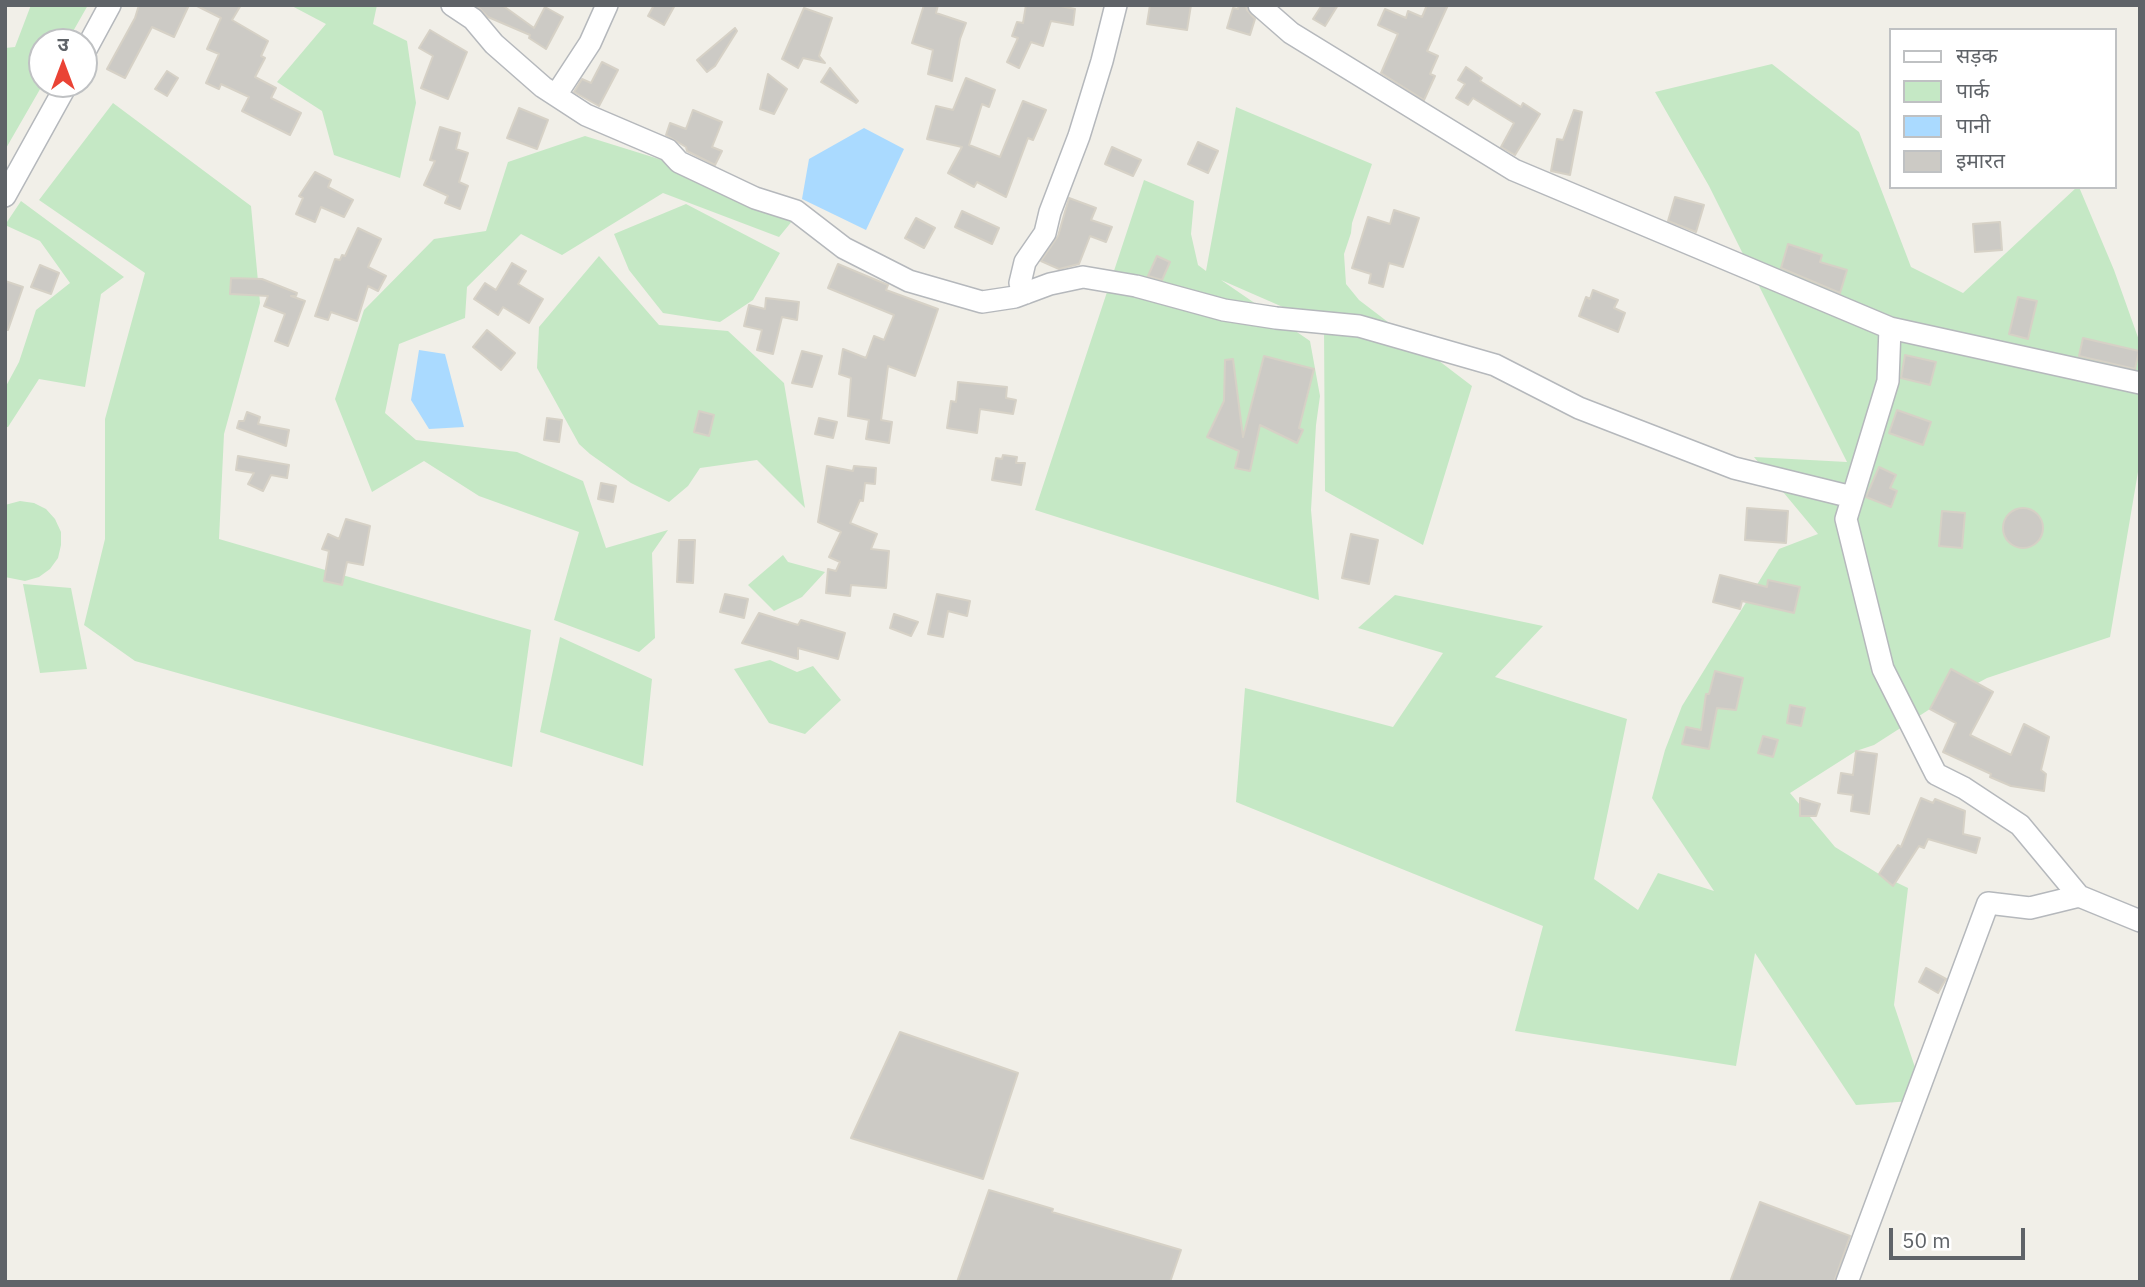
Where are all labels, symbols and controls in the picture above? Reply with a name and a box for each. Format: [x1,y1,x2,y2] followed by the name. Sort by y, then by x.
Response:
[28,28,98,98] north arrow
[1890,28,2117,189] legend
[57,32,69,56] text: उ
[1956,41,1998,69] text: सड़क
[1956,76,1990,104] text: पार्क
[1956,111,1990,139] text: पानी
[1956,146,2005,174] text: इमारत
[1893,1214,2030,1258] scale bar
[1902,1226,1951,1254] text: 50 m

